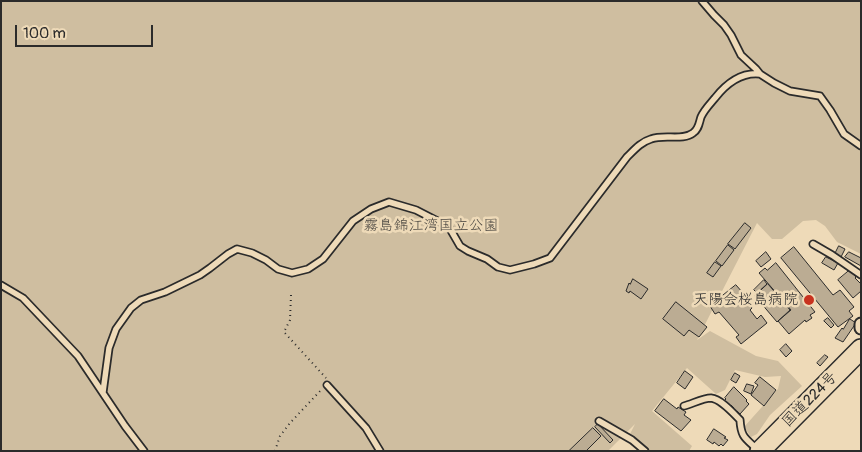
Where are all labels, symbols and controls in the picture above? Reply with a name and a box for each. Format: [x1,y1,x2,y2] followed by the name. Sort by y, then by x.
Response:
[18,15,155,47] scale bar
[23,24,66,43] text: 100 m
[364,217,498,235] park label: 霧島錦江湾国立公園
[693,291,798,309] place label: 天陽会桜島病院
[802,293,816,307] marker: 天陽会桜島病院
[779,369,841,431] street label: 国道224号

